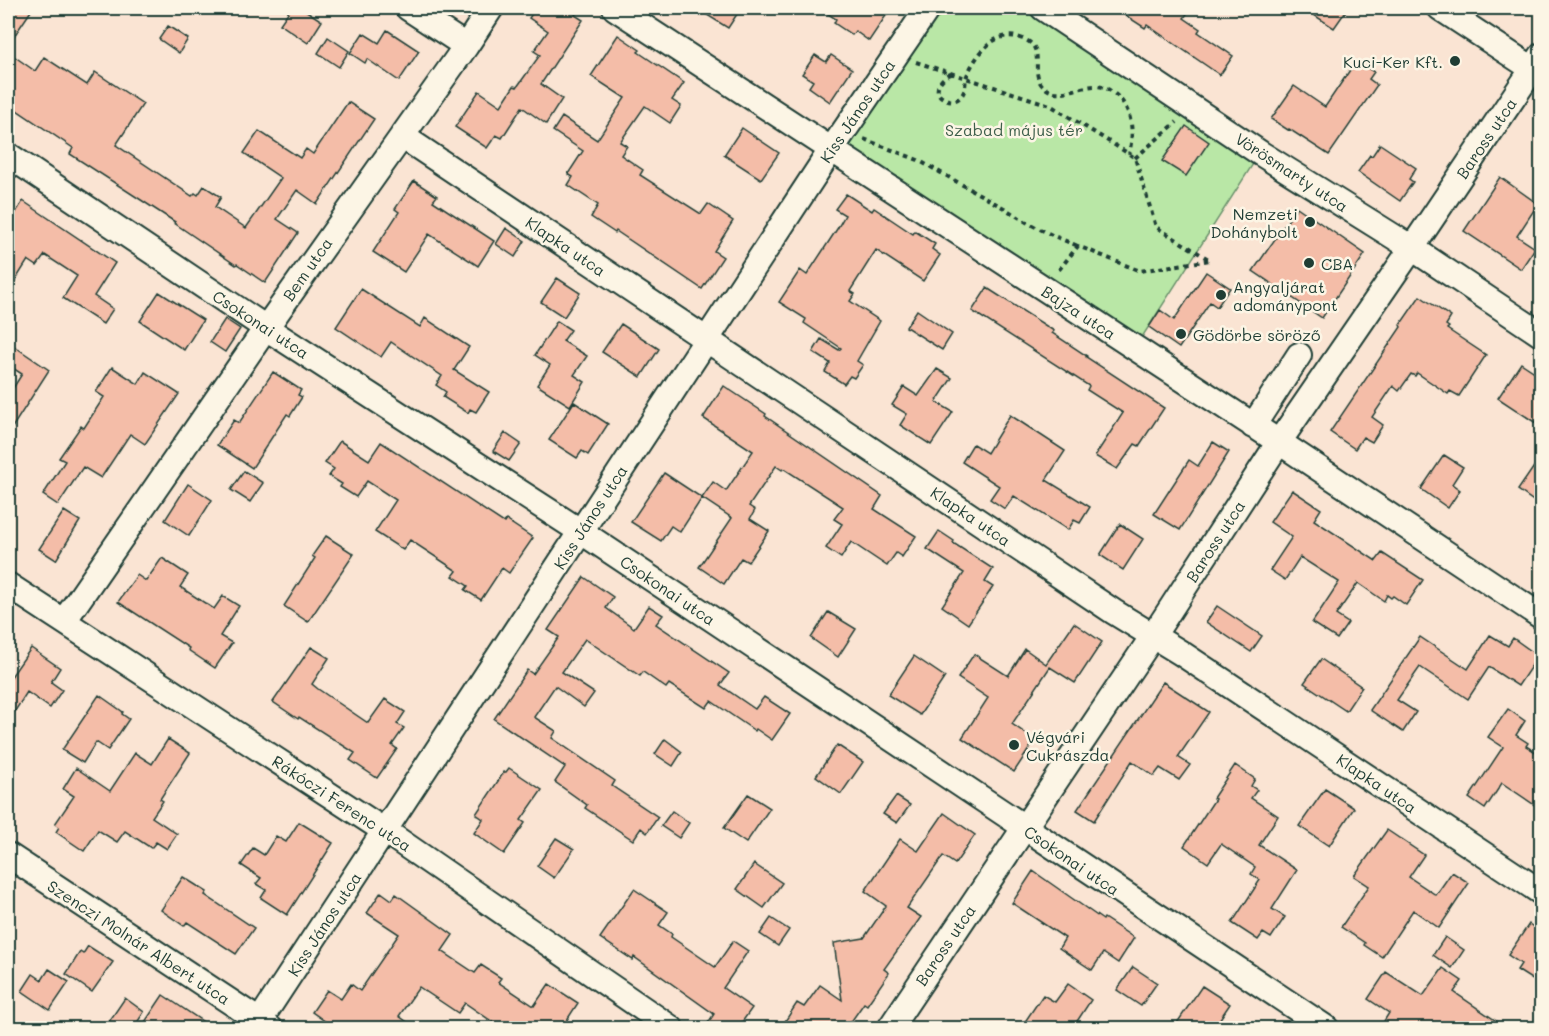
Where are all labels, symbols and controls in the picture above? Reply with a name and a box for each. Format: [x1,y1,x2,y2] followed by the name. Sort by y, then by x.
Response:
[1343,51,1443,72] place label: Kuci-Ker Kft.
[1448,54,1462,68] marker: Kuci-Ker Kft.
[815,55,899,167] street label: Kiss János utca
[1451,93,1521,183] street label: Baross utca
[945,119,1083,140] park label: Szabad május tér
[1232,128,1352,216] street label: Vörösmarty utca
[1211,203,1298,242] place label: Nemzeti Dohánybolt
[522,211,610,281] street label: Klapka utca
[1303,215,1317,229] marker: Nemzeti Dohánybolt
[277,233,337,305] street label: Bem utca
[1321,253,1353,274] place label: CBA
[1302,256,1316,270] marker: CBA
[1233,276,1338,315] place label: Angyaljárat adománypont
[1038,280,1120,344] street label: Bajza utca
[209,285,313,363] street label: Csokonai utca
[1214,288,1228,302] marker: Angyaljárat adománypont
[1193,324,1320,345] place label: Gödörbe söröző
[1174,327,1188,341] marker: Gödörbe söröző
[548,461,632,573] street label: Kiss János utca
[927,481,1015,551] street label: Klapka utca
[1181,496,1249,586] street label: Baross utca
[616,550,720,630] street label: Csokonai utca
[1026,726,1109,765] place label: Végvári Cukrászda
[1007,738,1021,752] marker: Végvári Cukrászda
[1333,748,1421,818] street label: Klapka utca
[268,750,416,856] street label: Rákóczi Ferenc utca
[1020,820,1124,900] street label: Csokonai utca
[282,868,366,980] street label: Kiss János utca
[44,875,234,1009] street label: Szenczi Molnár Albert utca
[910,900,980,990] street label: Baross utca

